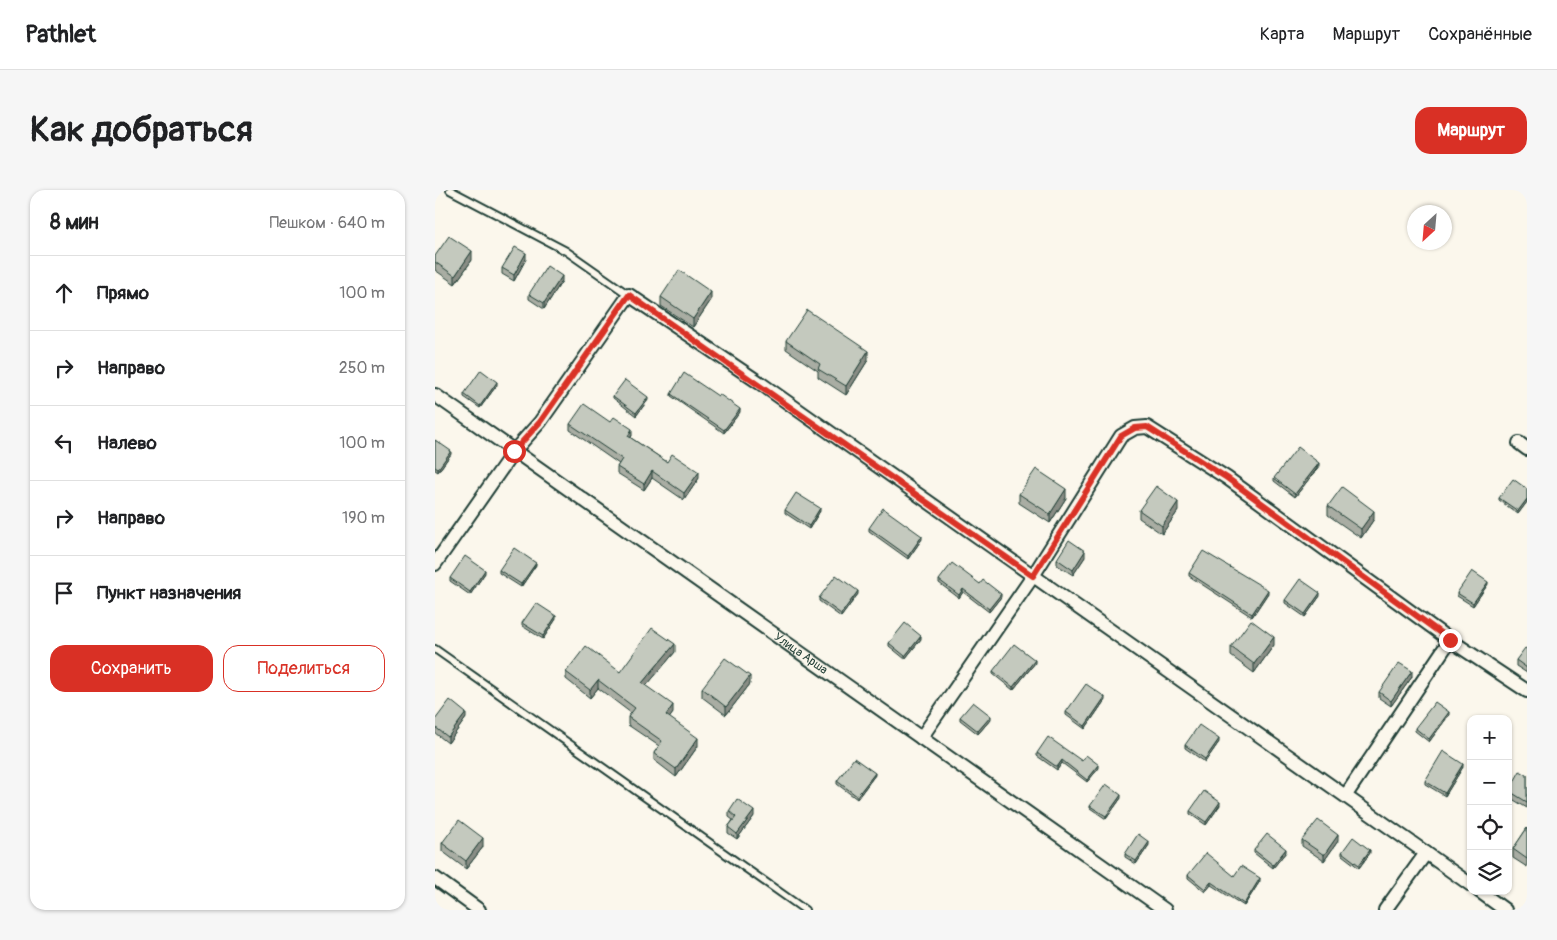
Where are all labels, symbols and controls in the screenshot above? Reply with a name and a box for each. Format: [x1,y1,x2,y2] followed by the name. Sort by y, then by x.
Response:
[25,20,96,49] text: Pathlet
[1260,23,1304,46] text: Карта
[1332,23,1400,46] text: Маршрут
[1428,23,1532,46] text: Сохранённые
[1415,107,1527,154] button: Маршрут
[30,108,253,152] text: Как добраться
[1407,205,1452,250] north arrow
[50,209,99,236] text: 8 мин
[269,213,385,233] text: Пешком · 640 m
[50,279,78,307] icon: ahead
[97,281,149,305] text: Прямо
[339,283,385,303] text: 100 m
[50,354,78,382] icon: right
[97,356,165,380] text: Направо
[339,358,385,378] text: 250 m
[50,429,78,457] icon: left
[97,431,157,455] text: Налево
[339,433,385,453] text: 100 m
[503,440,526,463] route start
[50,504,78,532] icon: right
[97,506,165,530] text: Направо
[342,508,385,528] text: 190 m
[50,579,78,607] icon: arrive
[97,581,241,605] text: Пункт назначения
[1439,629,1462,652] route end
[771,630,831,678] street label: Улица Арша
[50,645,213,692] button: Сохранить
[223,645,385,692] button: Поделиться
[1467,715,1512,895] map controls
[1467,715,1512,760] button: +
[1467,760,1512,805] button: −
[1467,805,1512,850] button: locate
[1467,850,1512,895] button: layers

